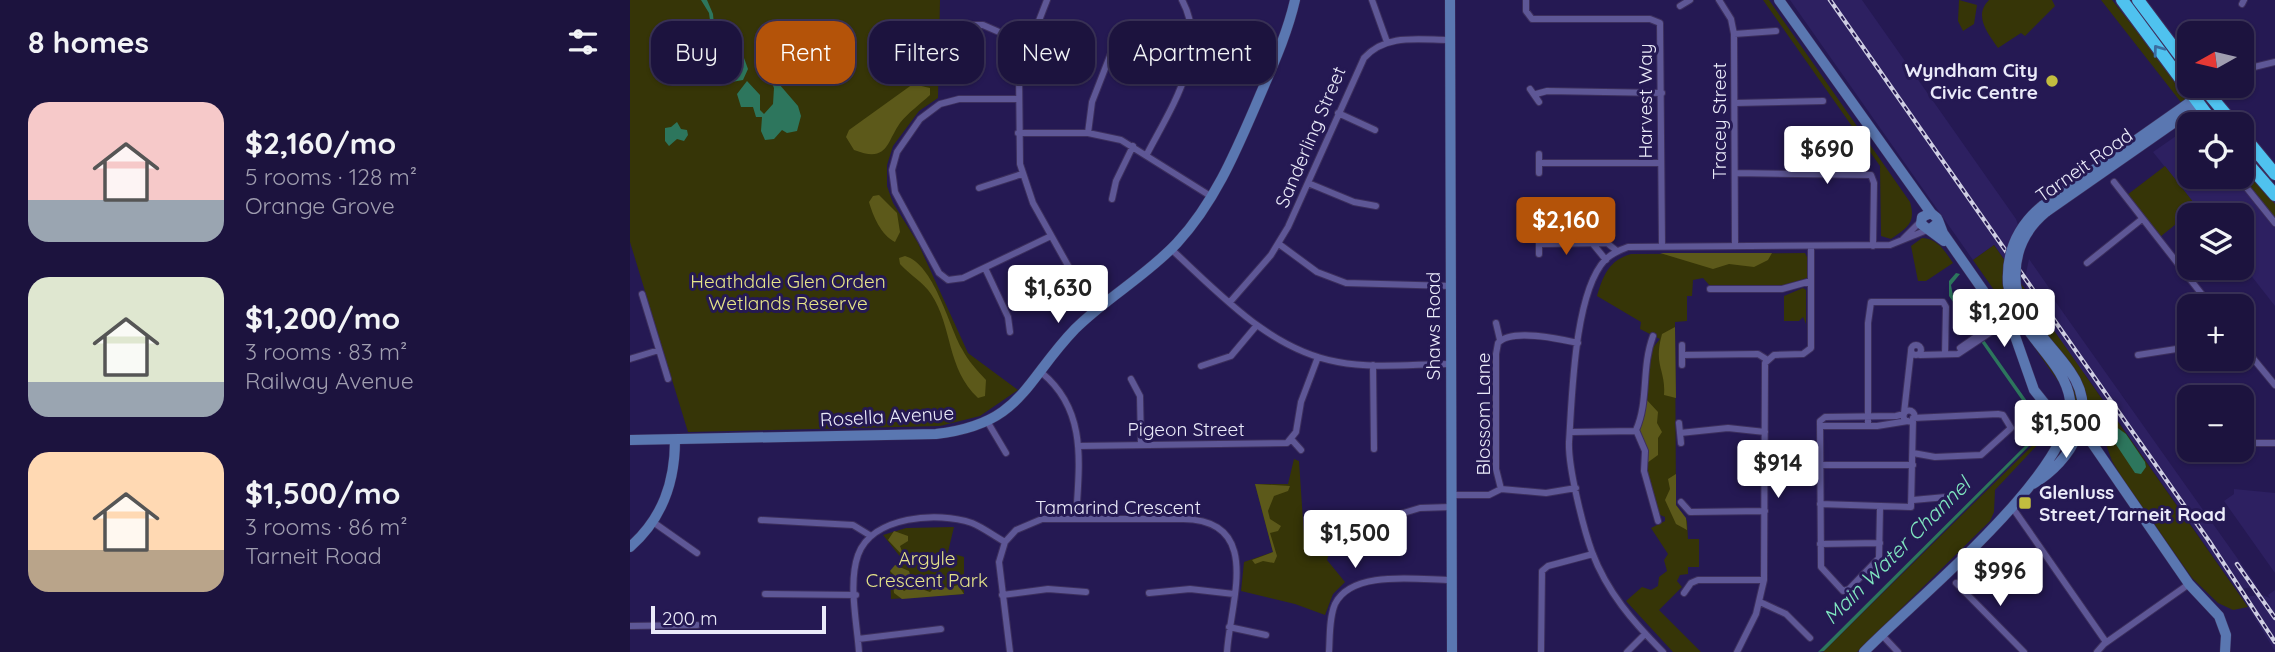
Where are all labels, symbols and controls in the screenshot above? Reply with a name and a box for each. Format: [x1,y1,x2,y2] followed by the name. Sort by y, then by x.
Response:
[651,21,742,84] chip: Buy
[756,21,855,84] chip: Rent
[869,21,984,84] chip: Filters
[998,21,1095,84] chip: New
[1109,21,1276,84] chip: Apartment
[2177,21,2254,98] north arrow
[2177,21,2254,462] map controls
[28,23,149,61] text: 8 homes
[564,23,602,61] icon: filters
[1633,43,1657,159] street label: Harvest Way
[2154,45,2166,58] one-way arrow
[1904,58,2038,104] place label: Wyndham City Civic Centre
[1707,62,1731,180] street label: Tracey Street
[1269,63,1351,211] street label: Sanderling Street
[2044,73,2060,89] marker: Wyndham City Civic Centre
[2177,112,2254,189] button: locate
[2031,123,2137,207] street label: Tarneit Road
[245,124,396,162] text: $2,160/mo
[1786,127,1868,186] pin: $690
[84,130,168,214] icon: home
[1800,134,1854,163] text: $690
[245,162,417,191] text: 5 rooms · 128 m²
[245,191,395,220] text: Orange Grove
[1509,198,1623,257] pin: $2,160
[2177,203,2254,280] button: layers
[1532,205,1600,234] text: $2,160
[1001,266,1115,325] pin: $1,630
[690,269,886,315] park label: Heathdale Glen Orden Wetlands Reserve
[1421,272,1445,380] street label: Shaws Road
[1024,273,1092,302] text: $1,630
[1947,290,2061,349] pin: $1,200
[2177,294,2254,371] button: +
[1969,297,2039,326] text: $1,200
[245,299,400,337] text: $1,200/mo
[84,305,168,389] icon: home
[245,337,407,366] text: 3 rooms · 83 m²
[1471,352,1495,476] street label: Blossom Lane
[245,366,414,395] text: Railway Avenue
[2177,385,2254,462] button: −
[2009,400,2123,460] pin: $1,500
[819,401,955,431] street label: Rosella Avenue
[2031,408,2101,437] text: $1,500
[1127,417,1245,441] street label: Pigeon Street
[1737,440,1819,500] pin: $914
[1753,448,1803,477] text: $914
[1817,470,1977,629] water label: Main Water Channel
[245,474,400,512] text: $1,500/mo
[84,480,168,564] icon: home
[2039,480,2226,526] place label: Glenluss Street/Tarneit Road
[1035,495,1201,519] street label: Tamarind Crescent
[2017,495,2033,511] marker: Glenluss Street/Tarneit Road
[1298,510,1412,570] pin: $1,500
[245,512,408,541] text: 3 rooms · 86 m²
[1320,518,1390,547] text: $1,500
[245,541,382,570] text: Tarneit Road
[866,546,988,592] park label: Argyle Crescent Park
[1959,548,2041,608] pin: $996
[1974,556,2026,585] text: $996
[651,603,826,635] scale bar
[662,606,718,630] text: 200 m

